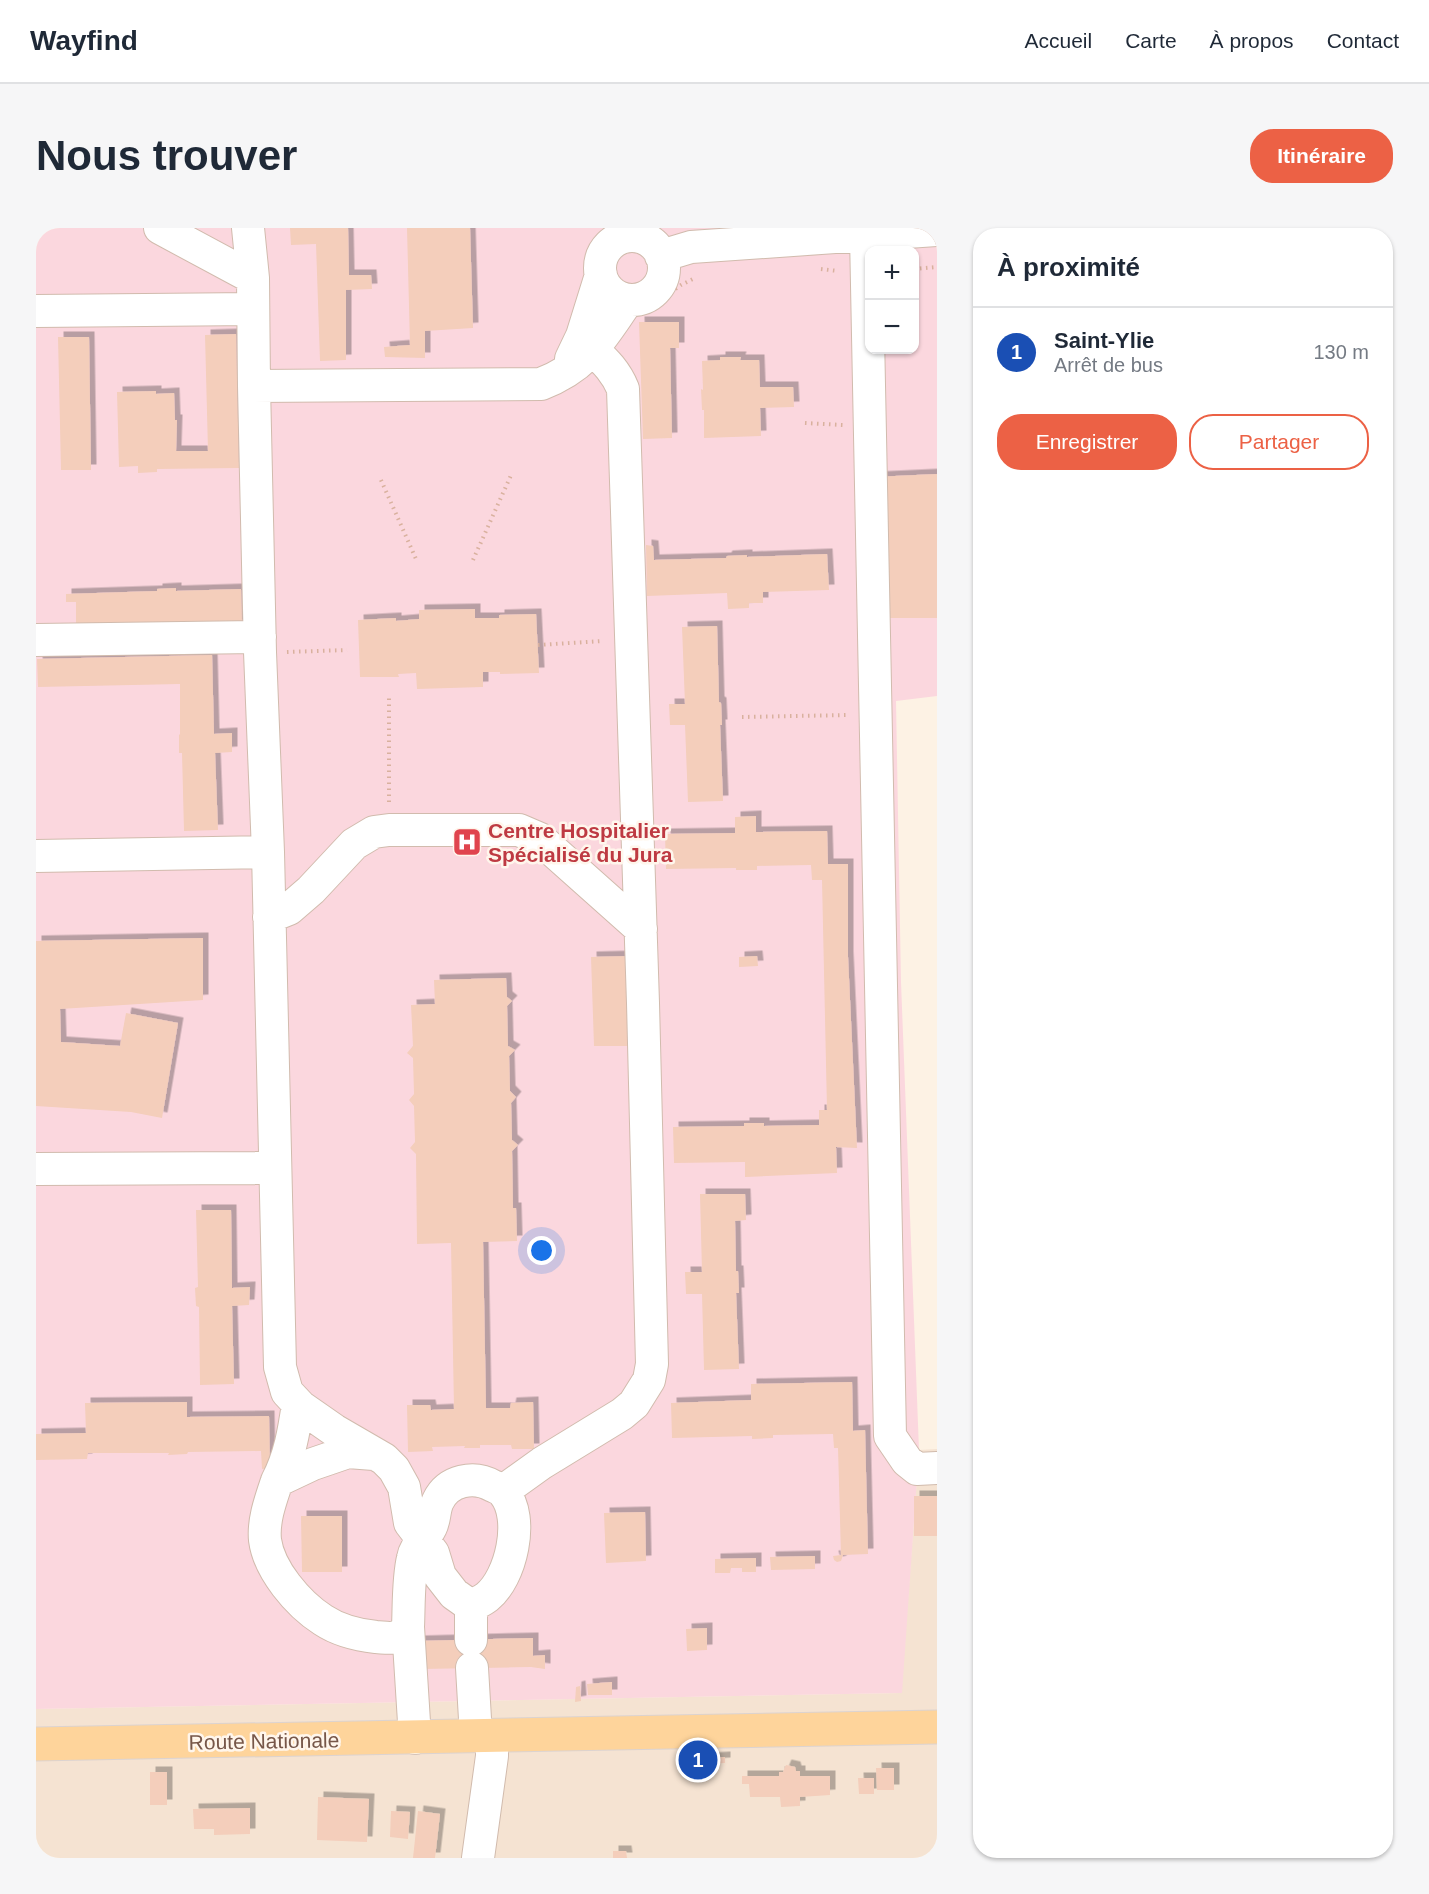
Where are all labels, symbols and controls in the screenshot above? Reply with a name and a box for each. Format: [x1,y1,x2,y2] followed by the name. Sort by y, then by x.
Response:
[30,25,138,56] text: Wayfind
[1025,29,1092,52] text: Accueil
[1125,29,1177,52] text: Carte
[1210,29,1294,52] text: À propos
[1327,29,1399,52] text: Contact
[1250,129,1393,183] button: Itinéraire
[36,132,297,179] text: Nous trouver
[865,246,919,354] map controls
[865,246,919,300] button: +
[997,252,1140,282] text: À proximité
[865,300,919,354] button: −
[1054,328,1154,353] text: Saint-Ylie
[1011,341,1022,363] text: 1
[1313,341,1369,363] text: 130 m
[1054,354,1163,376] text: Arrêt de bus
[997,414,1177,470] button: Enregistrer
[1189,414,1369,470] button: Partager
[488,819,673,866] place label: Centre Hospitalier Spécialisé du Jura
[451,826,483,858] hospital icon: Centre Hospitalier Spécialisé du Jura
[527,1236,556,1265] your location
[189,1728,339,1754] street label: Route Nationale
[678,1738,718,1783] pin: 1

